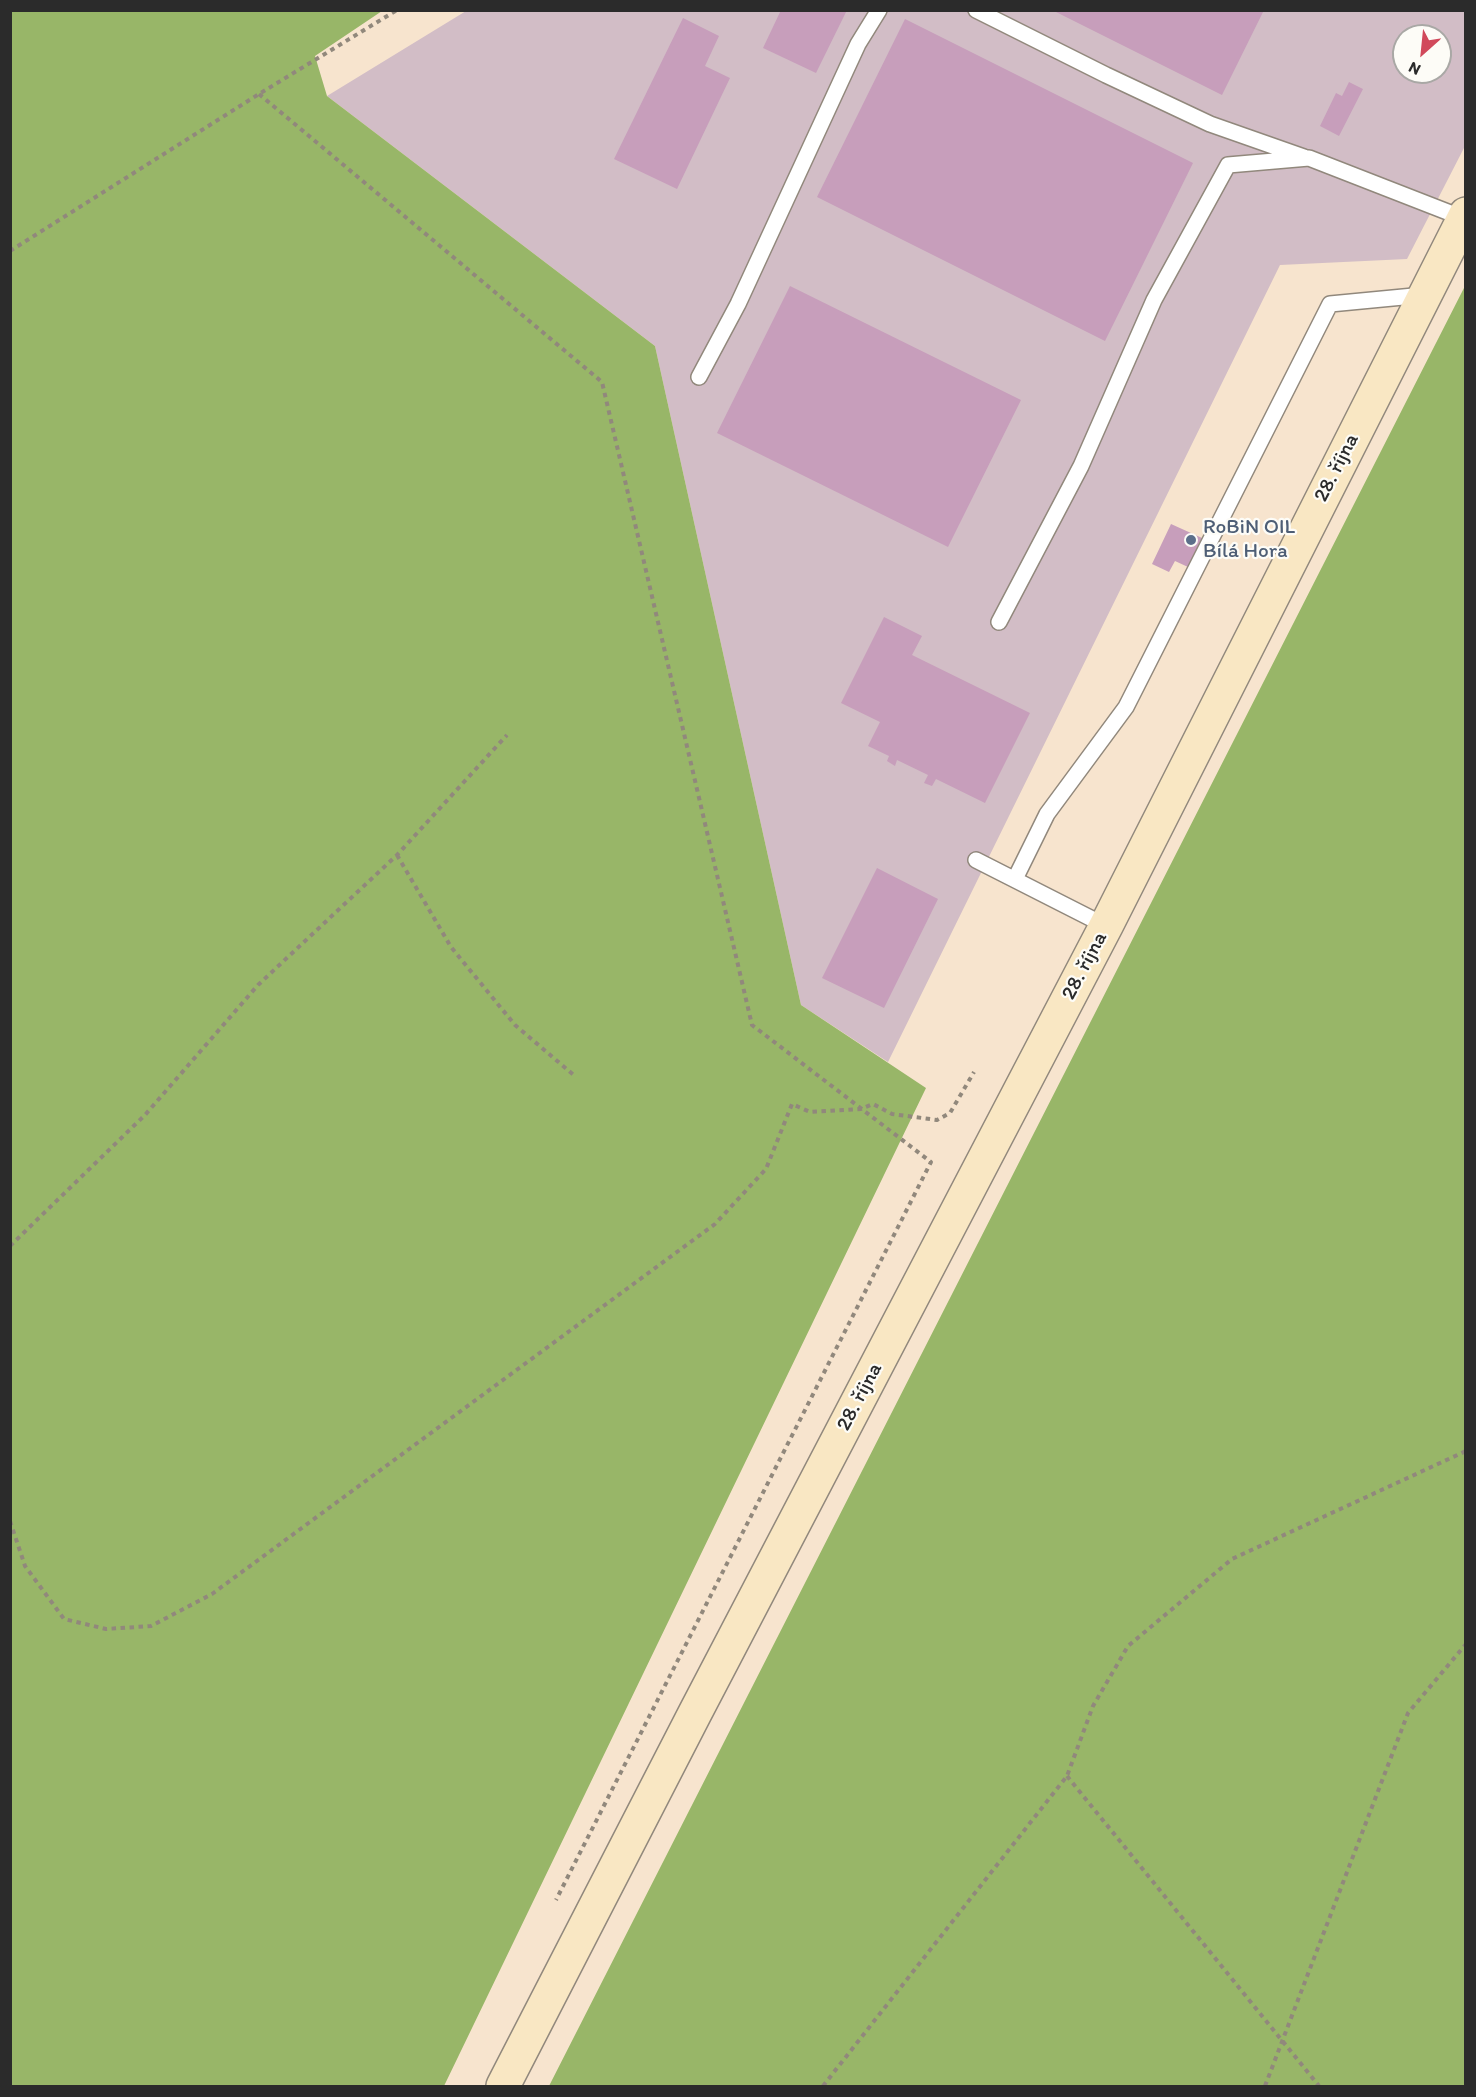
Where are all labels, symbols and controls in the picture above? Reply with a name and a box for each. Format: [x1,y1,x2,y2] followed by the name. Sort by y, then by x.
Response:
[1392,24,1452,84] north arrow
[1405,58,1424,80] text: N
[1309,430,1365,506] street label: 28. října
[1203,515,1295,565] place label: RoBiN OIL Bílá Hora
[1184,533,1198,547] marker: RoBiN OIL Bílá Hora
[1057,928,1113,1004] street label: 28. října
[832,1359,888,1435] street label: 28. října

